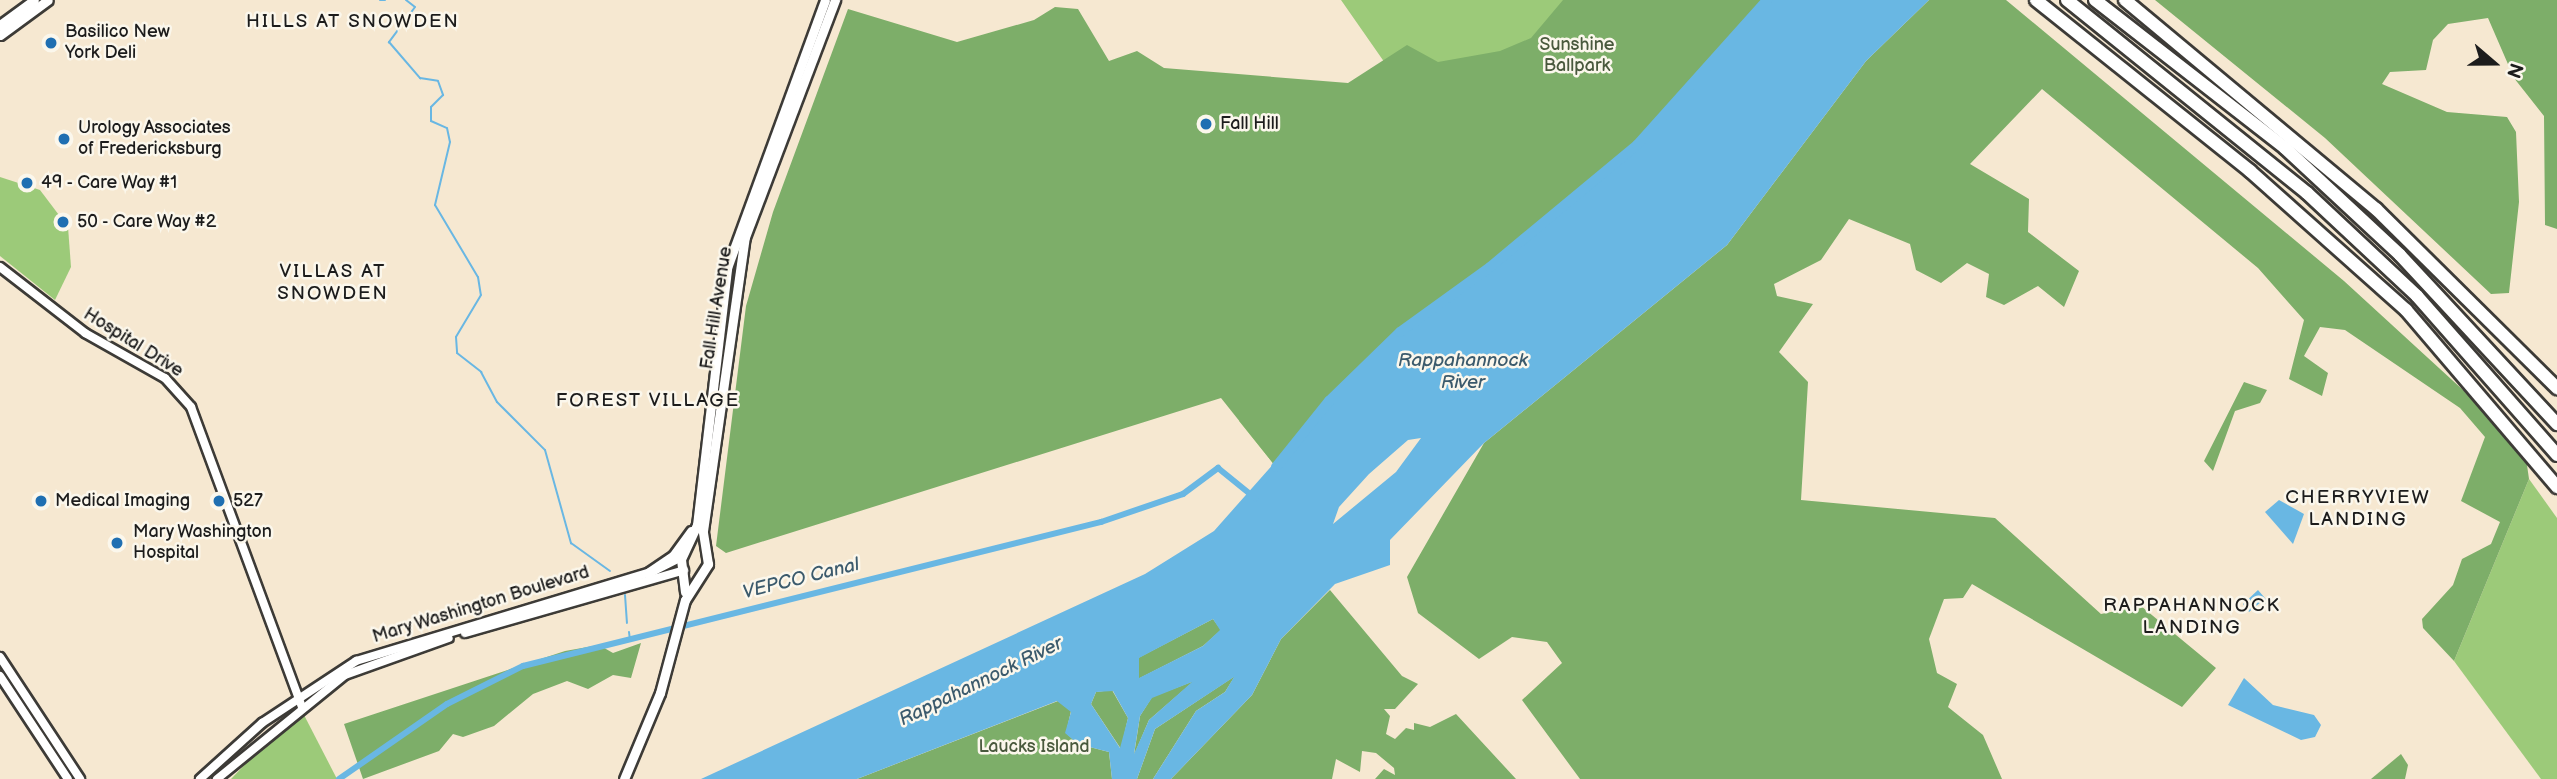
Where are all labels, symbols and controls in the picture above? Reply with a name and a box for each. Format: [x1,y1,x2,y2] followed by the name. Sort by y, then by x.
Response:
[248,11,458,33] district label: HILLS AT SNOWDEN
[65,22,170,64] place label: Basilico New York Deli
[2459,28,2529,98] north arrow
[43,35,59,51] marker: Basilico New York Deli
[1540,35,1614,78] park label: Sunshine Ballpark
[2501,60,2527,81] text: N
[1220,113,1279,135] place label: Fall Hill
[1198,116,1214,132] marker: Fall Hill
[78,118,232,160] place label: Urology Associates of Fredericksburg
[56,131,72,147] marker: Urology Associates of Fredericksburg
[41,172,180,194] place label: 49 - Care Way #1
[19,175,35,191] marker: 49 - Care Way #1
[77,211,220,233] place label: 50 - Care Way #2
[55,214,71,230] marker: 50 - Care Way #2
[697,245,737,371] street label: Fall Hill Avenue
[278,261,388,305] district label: VILLAS AT SNOWDEN
[79,304,187,382] street label: Hospital Drive
[1398,350,1528,394] water label: Rappahannock River
[557,390,739,412] district label: FOREST VILLAGE
[2287,487,2429,531] district label: CHERRYVIEW LANDING
[55,490,190,512] place label: Medical Imaging
[233,490,263,512] place label: 527
[33,493,49,509] marker: Medical Imaging
[211,493,227,509] marker: 527
[133,522,274,564] place label: Mary Washington Hospital
[107,533,127,553] marker: Mary Washington Hospital
[740,553,862,605] water label: VEPCO Canal
[369,561,593,649] street label: Mary Washington Boulevard
[2105,595,2279,639] district label: RAPPAHANNOCK LANDING
[896,633,1066,731] water label: Rappahannock River
[978,736,1090,758] park label: Laucks Island

